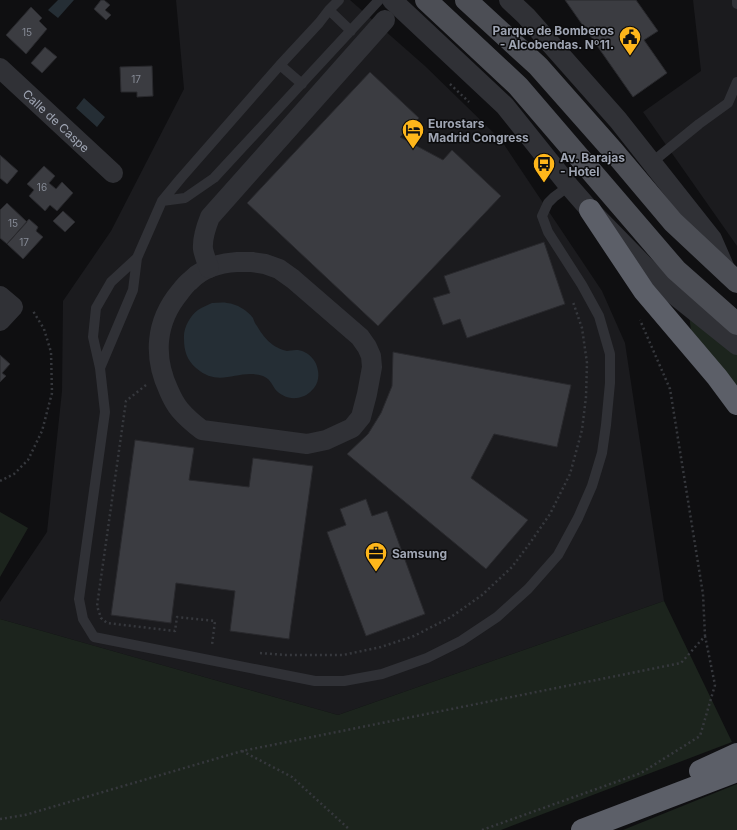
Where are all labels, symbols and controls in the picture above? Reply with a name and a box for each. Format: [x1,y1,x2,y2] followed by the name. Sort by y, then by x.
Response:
[493,23,614,52] place label: Parque de Bomberos - Alcobendas. Nº11.
[617,24,643,57] public building icon: Parque de Bomberos - Alcobendas. Nº11.
[22,26,32,38] house number: 15
[131,73,141,85] house number: 17
[20,86,93,155] street label: Calle de Caspe
[428,116,529,145] place label: Eurostars Madrid Congress
[400,117,426,150] hotel icon: Eurostars Madrid Congress
[560,150,625,179] place label: Av. Barajas - Hotel
[531,151,557,184] bus stop icon: Av. Barajas - Hotel
[37,181,47,193] house number: 16
[8,217,18,229] house number: 15
[19,236,29,248] house number: 17
[363,540,389,573] office icon: Samsung
[392,546,447,561] place label: Samsung

